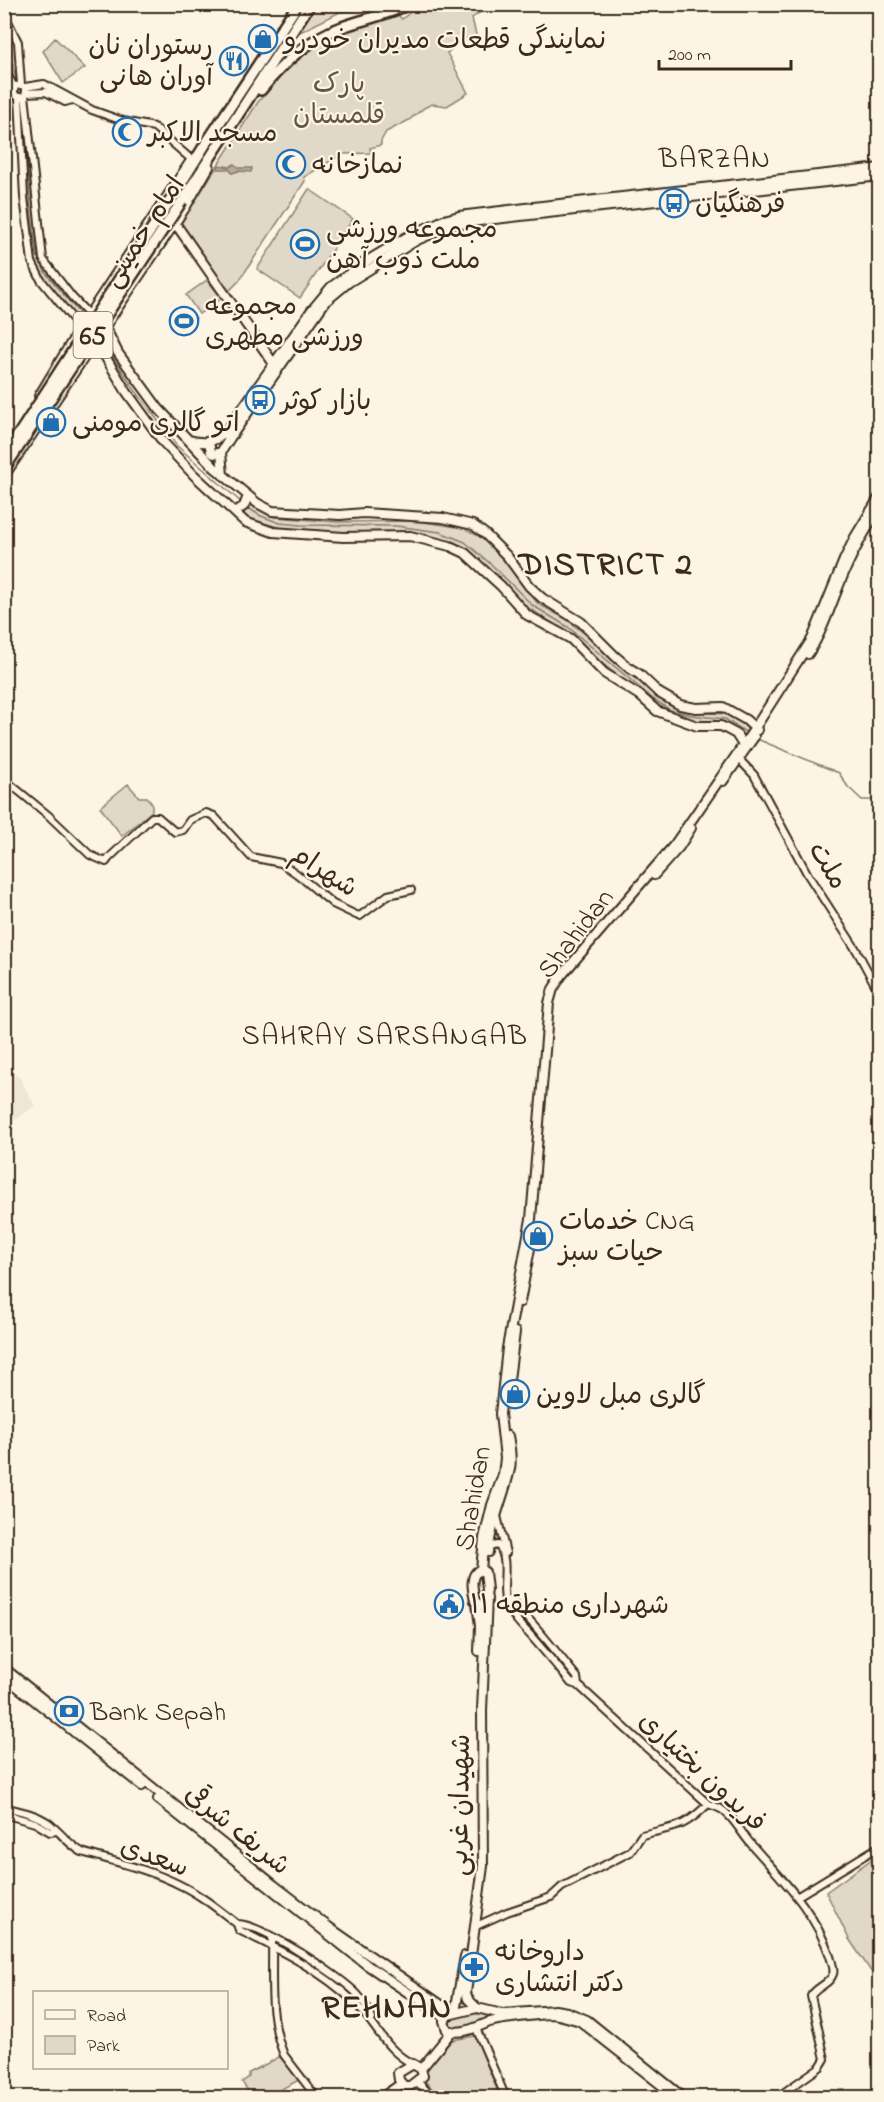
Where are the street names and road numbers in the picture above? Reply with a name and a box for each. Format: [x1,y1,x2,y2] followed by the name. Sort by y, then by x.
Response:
[94,169,196,296] street label: امام خمینی
[74,312,112,358] road number: 65
[797,835,856,898] street label: ملت
[283,836,365,908] street label: شهرام
[529,881,625,988] street label: Shahidan
[446,1443,503,1554] street label: Shahidan
[629,1703,774,1842] street label: فریدون بختیاری
[441,1734,482,1876] street label: شهیدان غربی
[175,1776,298,1886] street label: شریف شرقی
[114,1828,194,1889] street label: سعدی

